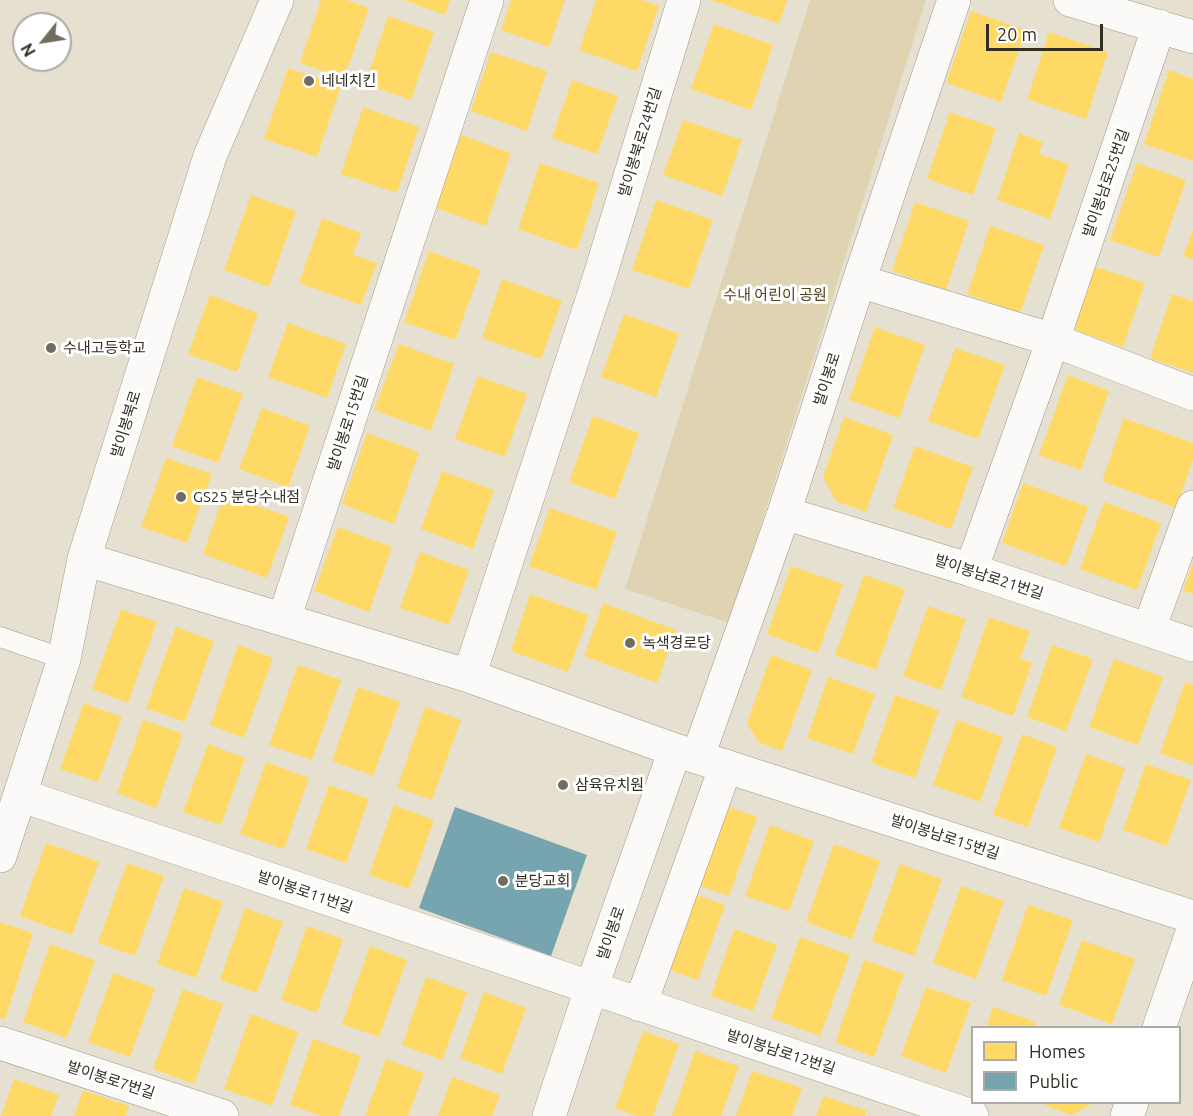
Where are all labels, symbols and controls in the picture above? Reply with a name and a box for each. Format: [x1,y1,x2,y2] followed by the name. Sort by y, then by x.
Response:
[12,12,72,72] north arrow
[989,12,1106,50] scale bar
[997,24,1037,44] text: 20 m
[17,40,39,60] text: N
[321,72,376,90] place label: 네네치킨
[302,74,316,88] marker: 네네치킨
[615,85,665,199] street label: 발이봉북로24번길
[1079,126,1133,240] street label: 발이봉남로25번길
[723,286,827,304] park label: 수내 어린이 공원
[63,339,146,357] place label: 수내고등학교
[44,341,58,355] marker: 수내고등학교
[810,350,844,408] street label: 발이봉로
[324,373,372,473] street label: 발이봉로15번길
[107,388,145,460] street label: 발이봉북로
[193,488,300,506] place label: GS25 분당수내점
[174,490,188,504] marker: GS25 분당수내점
[932,551,1046,603] street label: 발이봉남로21번길
[642,634,711,652] place label: 녹색경로당
[623,636,637,650] marker: 녹색경로당
[575,776,644,794] place label: 삼육유치원
[556,778,570,792] marker: 삼육유치원
[888,811,1002,863] street label: 발이봉남로15번길
[255,867,355,917] street label: 발이봉로11번길
[515,872,570,890] place label: 분당교회
[496,874,510,888] marker: 분당교회
[594,904,628,962] street label: 발이봉로
[724,1026,838,1078] street label: 발이봉남로12번길
[971,1026,1181,1104] legend
[1029,1041,1085,1061] text: Homes
[65,1057,157,1103] street label: 발이봉로7번길
[1029,1071,1078,1091] text: Public

